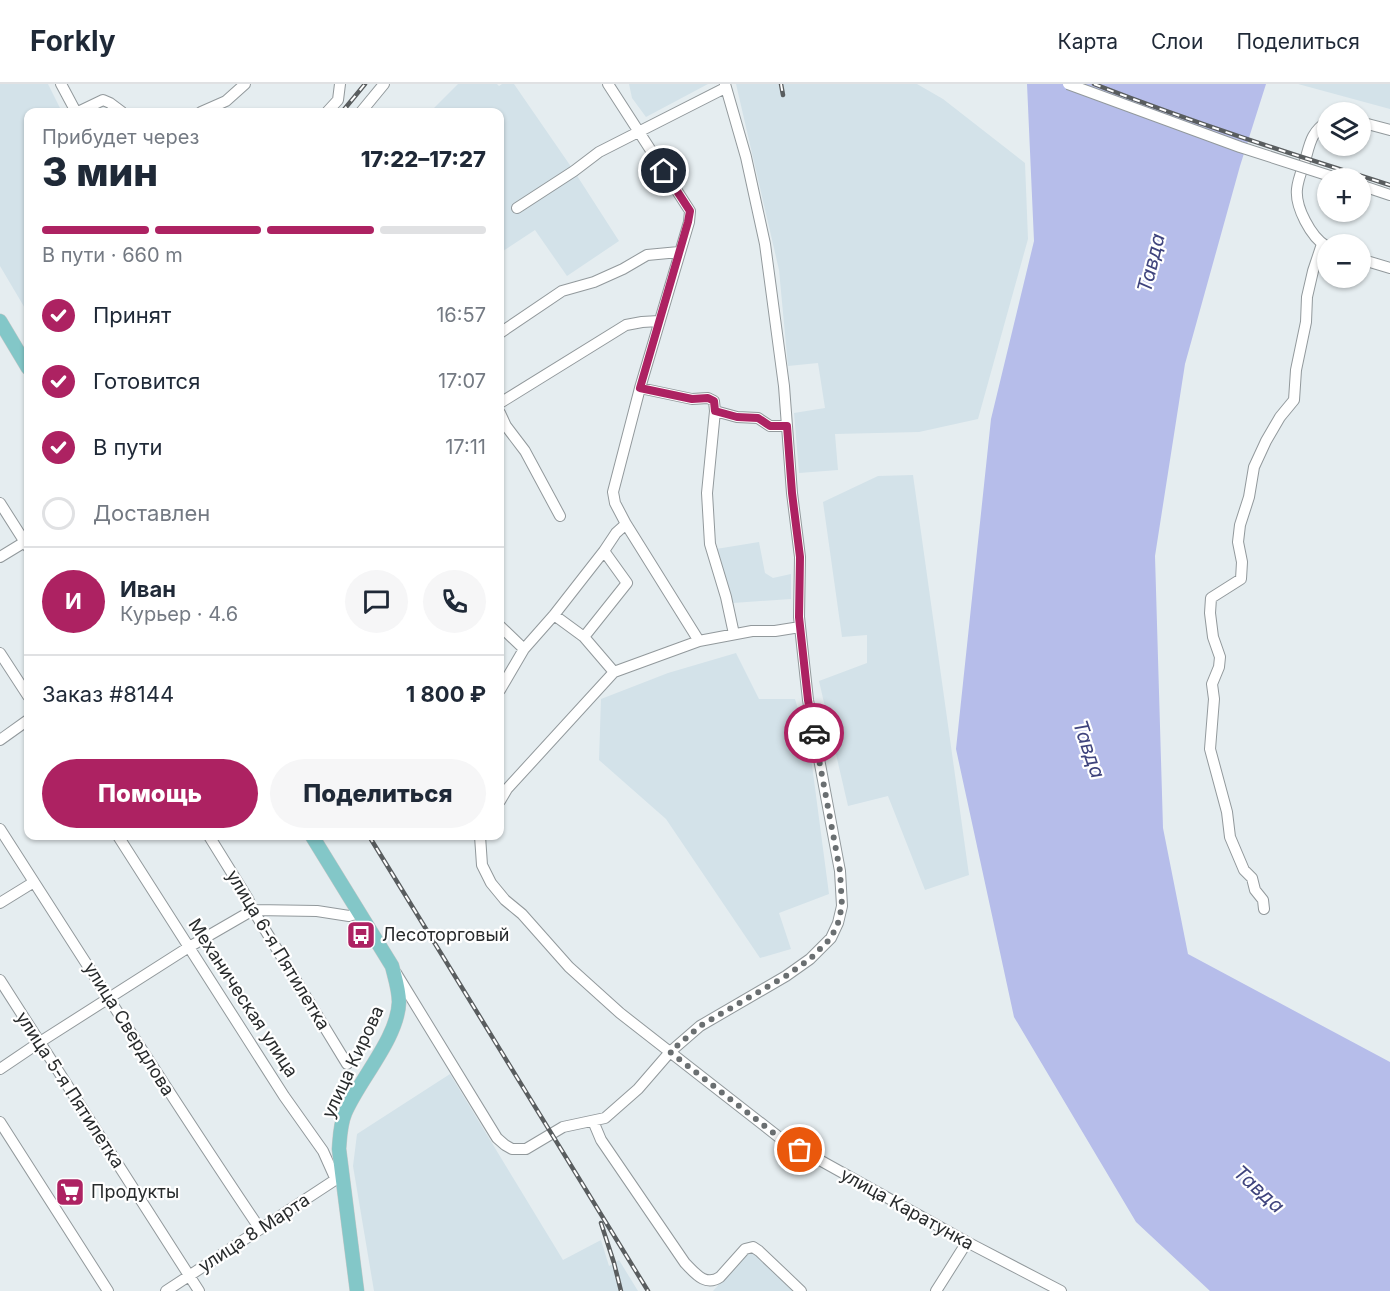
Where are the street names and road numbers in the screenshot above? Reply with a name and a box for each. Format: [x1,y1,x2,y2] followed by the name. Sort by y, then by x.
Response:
[222,866,334,1033] street label: улица 6-я Пятилетка
[184,915,303,1081] street label: Механическая улица
[80,958,179,1100] street label: улица Свердлова
[317,1002,388,1121] street label: улица Кирова
[12,1007,129,1172] street label: улица 5-я Пятилетка
[837,1163,977,1254] street label: улица Каратунка
[194,1189,313,1276] street label: улица 8 Марта

